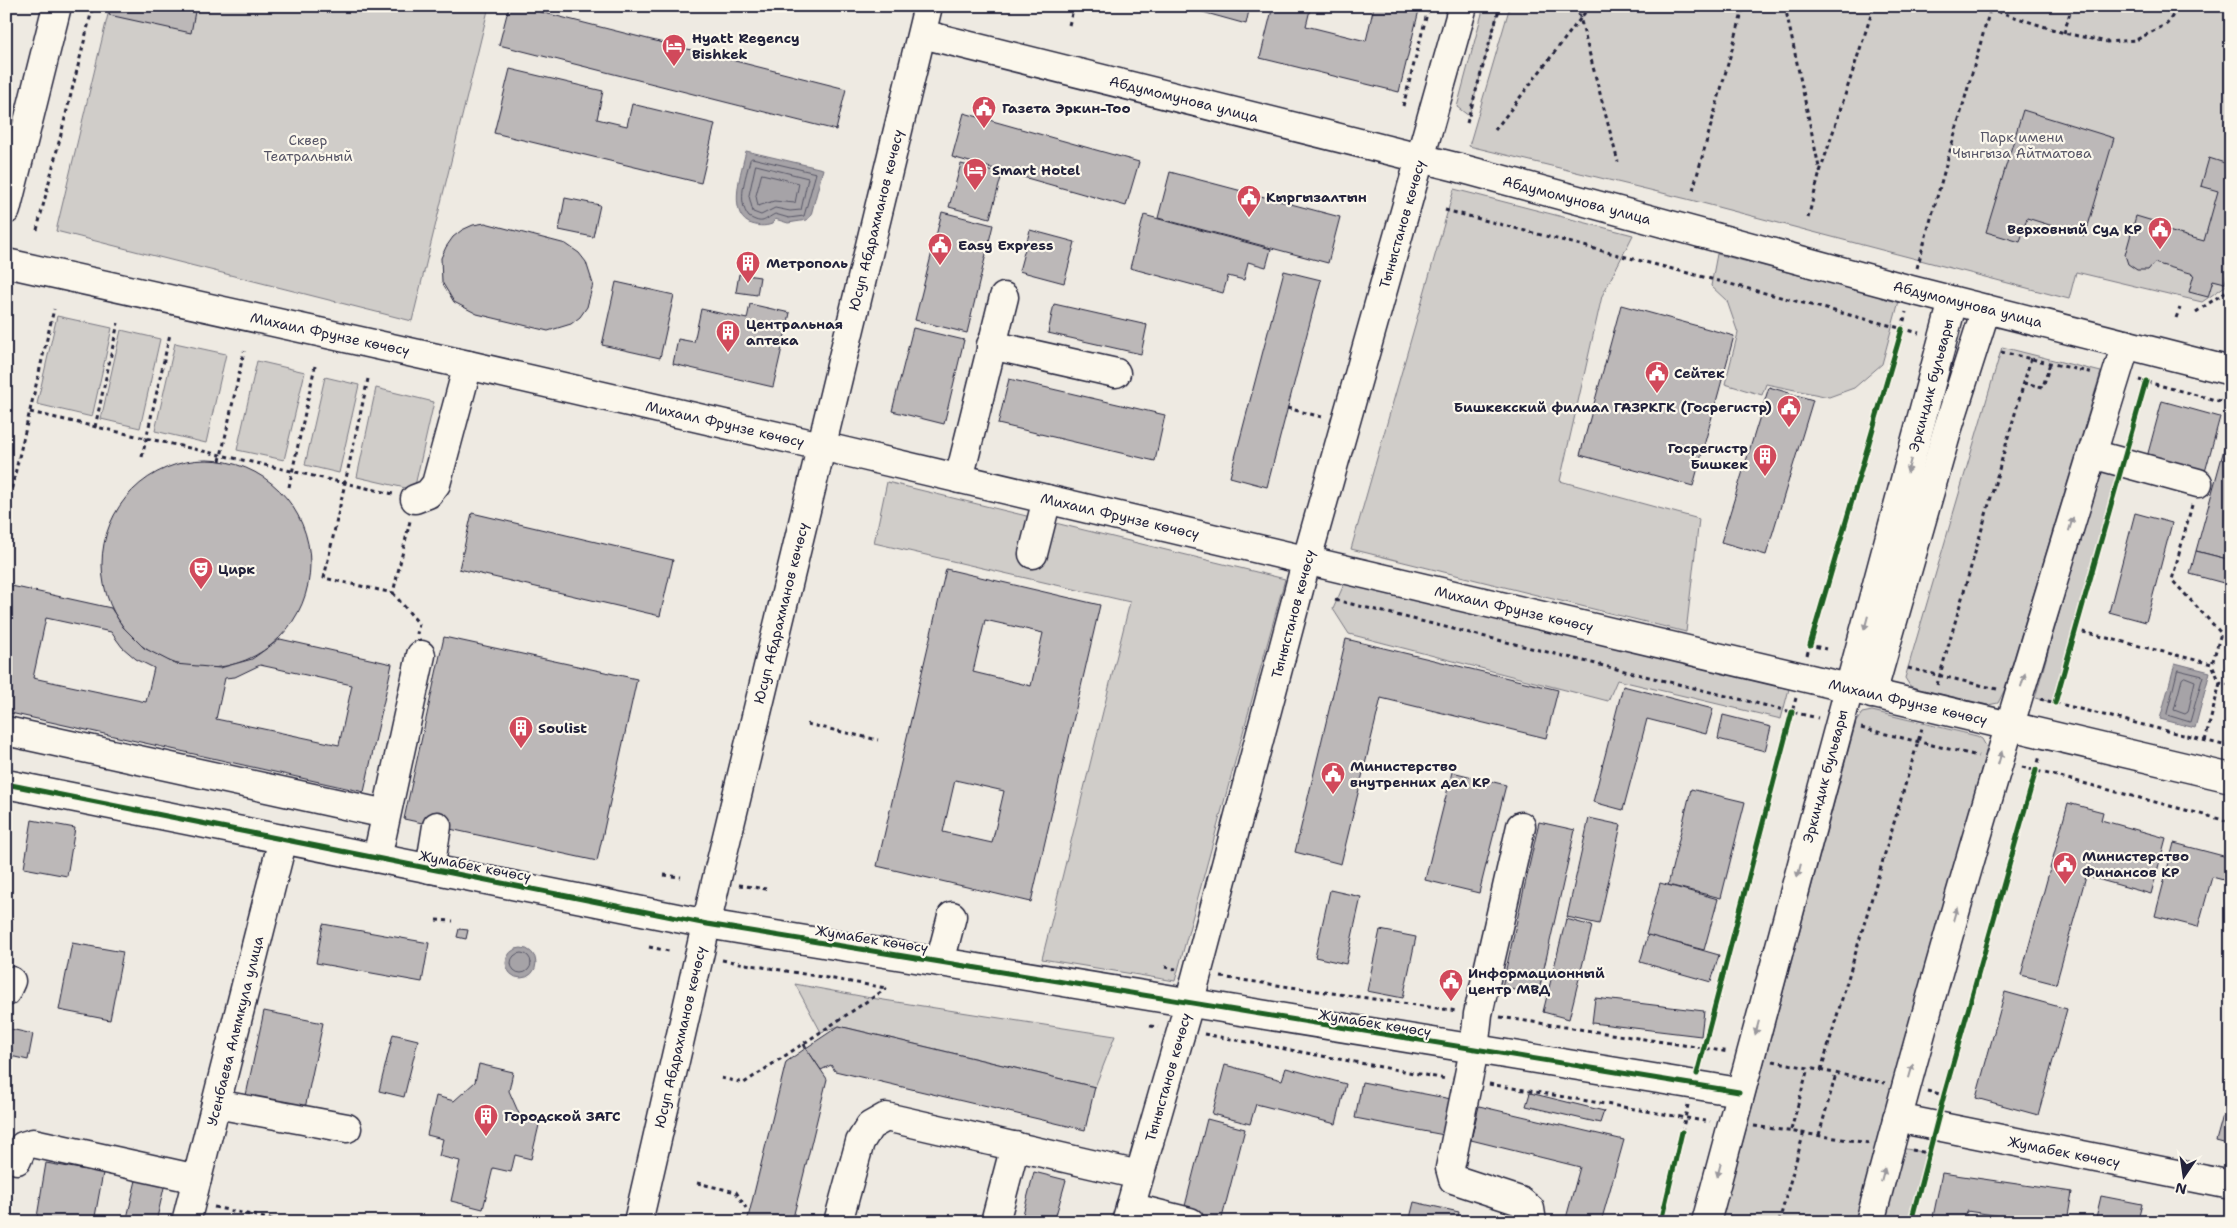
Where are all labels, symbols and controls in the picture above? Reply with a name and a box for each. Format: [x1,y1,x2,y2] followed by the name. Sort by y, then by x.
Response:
[692,29,800,63] place label: Hyatt Regency Bishkek
[661,33,687,67] hotel icon: Hyatt Regency Bishkek
[1108,72,1261,126] street label: Абдумомунова улица
[971,95,997,129] public building icon: Газета Эркин-Тоо
[1002,99,1131,117] place label: Газета Эркин-Тоо
[845,128,907,312] street label: Юсуп Абдрахманов көчөсү
[1952,128,2092,162] park label: Парк имени Чынгыза Айтматова
[263,131,353,165] park label: Сквер Театральный
[962,157,988,191] hotel icon: Smart Hotel
[1375,158,1429,290] street label: Тыныстанов көчөсү
[992,161,1080,179] place label: Smart Hotel
[1501,172,1653,229] street label: Абдумомунова улица
[1236,184,1262,218] public building icon: Кыргызалтын
[1266,188,1367,206] place label: Кыргызалтын
[2147,216,2173,250] public building icon: Верховный Суд КР
[2007,220,2142,238] place label: Верховный Суд КР
[927,232,953,266] public building icon: Easy Express
[958,236,1053,254] place label: Easy Express
[735,250,761,284] building icon: Метрополь
[766,254,848,272] place label: Метрополь
[1892,277,2045,331] street label: Абдумомунова улица
[249,308,411,360] street label: Михаил Фрунзе көчөсү
[746,315,843,349] place label: Центральная аптека
[1905,316,1957,454] street label: Эркиндик бульвары
[715,319,741,353] building icon: Центральная аптека
[1644,360,1670,394] public building icon: Сейтек
[1674,364,1725,382] place label: Сейтек
[1776,394,1802,428] public building icon: Бишкекский филиал ГАЗРКГК (Госрегистр)
[644,397,806,451] street label: Михаил Фрунзе көчөсү
[1454,398,1772,416] place label: Бишкекский филиал ГАЗРКГК (Госрегистр)
[1668,439,1748,473] place label: Госрегистр Бишкек
[1752,443,1778,477] building icon: Госрегистр Бишкек
[1904,459,1912,474] one-way arrow
[1039,489,1201,543] street label: Михаил Фрунзе көчөсү
[2067,517,2075,532] one-way arrow
[750,521,812,705] street label: Юсуп Абдрахманов көчөсү
[1267,548,1319,680] street label: Тыныстанов көчөсү
[188,556,214,590] theatre icon: Цирк
[218,560,255,578] place label: Цирк
[1433,582,1595,636] street label: Михаил Фрунзе көчөсү
[1862,616,1870,631] one-way arrow
[2020,672,2028,687] one-way arrow
[1827,675,1989,729] street label: Михаил Фрунзе көчөсү
[1799,707,1851,845] street label: Эркиндик бульвары
[508,715,534,749] building icon: Soulist
[538,719,587,737] place label: Soulist
[1996,751,2004,766] one-way arrow
[1350,757,1490,791] place label: Министерство внутренних дел КР
[1320,761,1346,795] public building icon: Министерство внутренних дел КР
[418,846,532,886] street label: Жумабек көчөсү
[2082,847,2189,881] place label: Министерство Финансов КР
[2052,851,2078,885] public building icon: Министерство Финансов КР
[1795,863,1803,878] one-way arrow
[1952,907,1960,922] one-way arrow
[814,921,930,957] street label: Жумабек көчөсү
[203,934,267,1128] street label: Усенбаева Алымкула улица
[650,944,710,1130] street label: Юсуп Абдрахманов көчөсү
[1468,964,1605,998] place label: Информационный центр МВД
[1438,968,1464,1002] public building icon: Информационный центр МВД
[1317,1005,1433,1041] street label: Жумабек көчөсү
[1141,1011,1195,1143] street label: Тыныстанов көчөсү
[1753,1020,1761,1035] one-way arrow
[1907,1063,1915,1078] one-way arrow
[473,1103,499,1137] building icon: Городской ЗАГС
[504,1107,621,1125] place label: Городской ЗАГС
[2007,1132,2121,1172] street label: Жумабек көчөсү
[2160,1150,2210,1200] north arrow
[1715,1163,1723,1178] one-way arrow
[1879,1167,1887,1182] one-way arrow
[2174,1179,2189,1199] text: N

